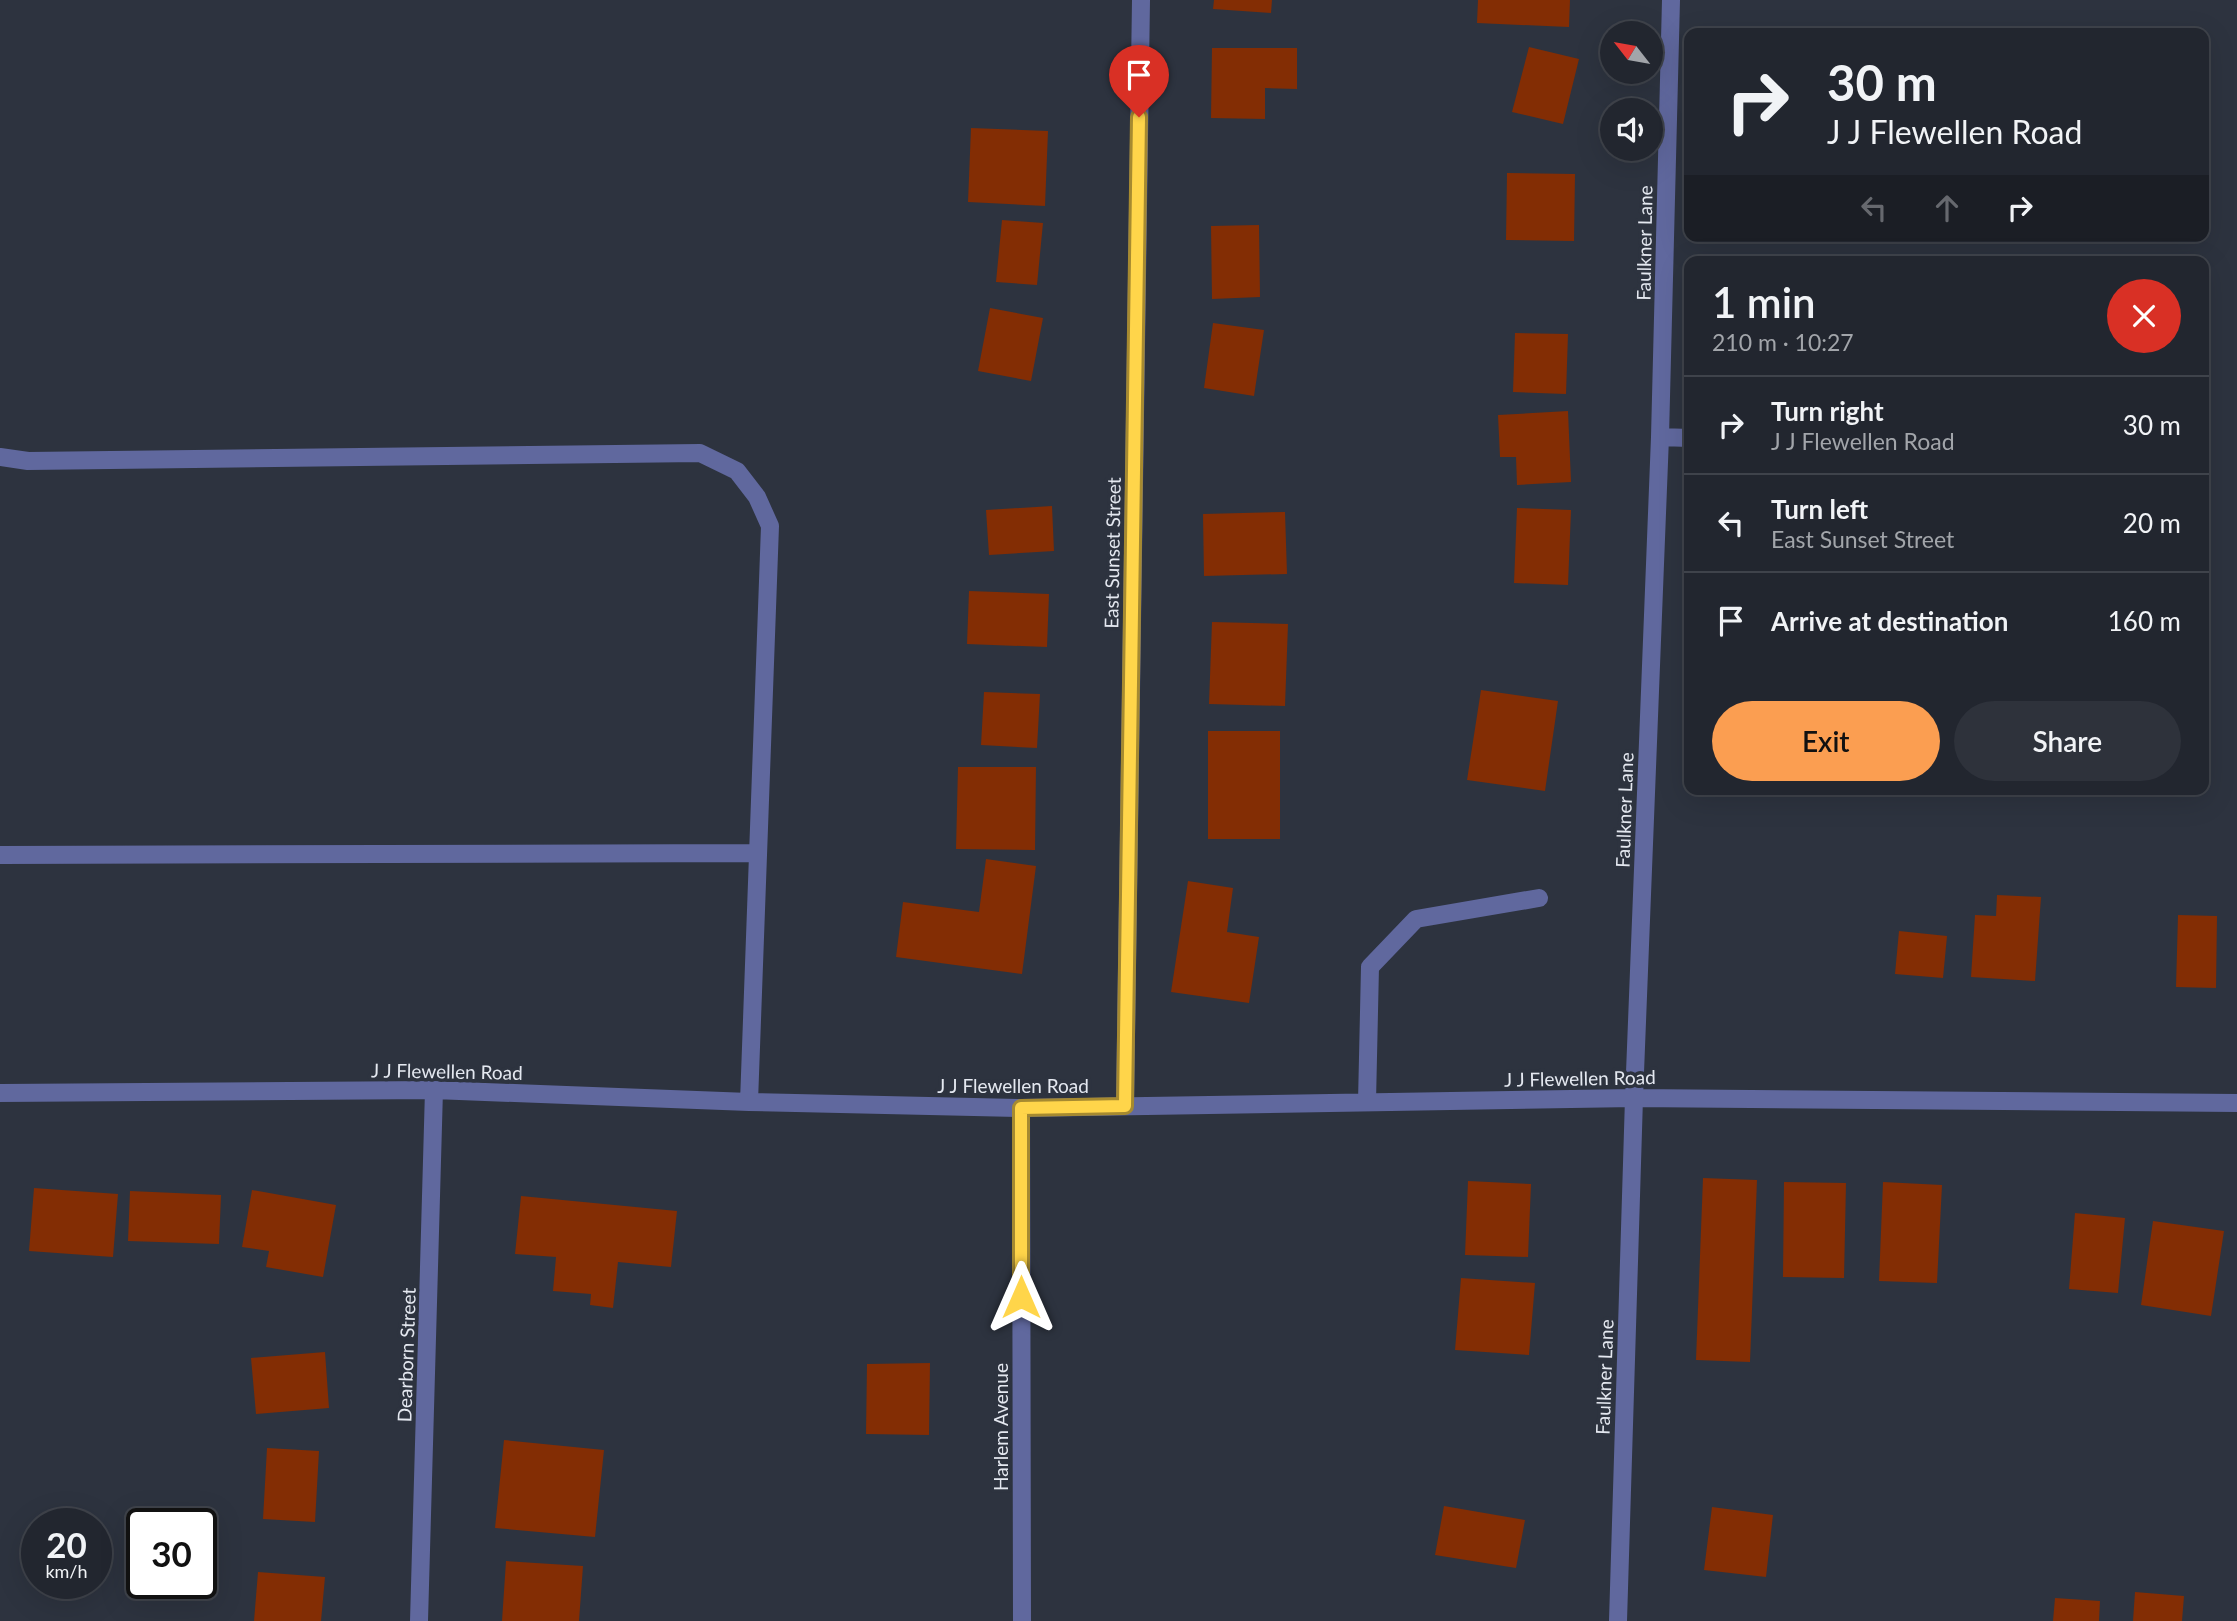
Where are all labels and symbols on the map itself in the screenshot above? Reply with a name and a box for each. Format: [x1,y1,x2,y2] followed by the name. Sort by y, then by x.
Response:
[1600,21,1662,84] north arrow
[1109,45,1169,117] pin
[1631,185,1657,301] street label: Faulkner Lane
[1099,477,1125,629] street label: East Sunset Street
[1610,752,1638,868] street label: Faulkner Lane
[371,1058,523,1084] street label: J J Flewellen Road
[1504,1065,1656,1091] street label: J J Flewellen Road
[937,1074,1089,1097] street label: J J Flewellen Road
[984,1260,1058,1334] position arrow
[392,1287,420,1423] street label: Dearborn Street
[1590,1319,1618,1435] street label: Faulkner Lane
[989,1363,1012,1491] street label: Harlem Avenue
[126,1508,217,1599] speed limit sign: 30

